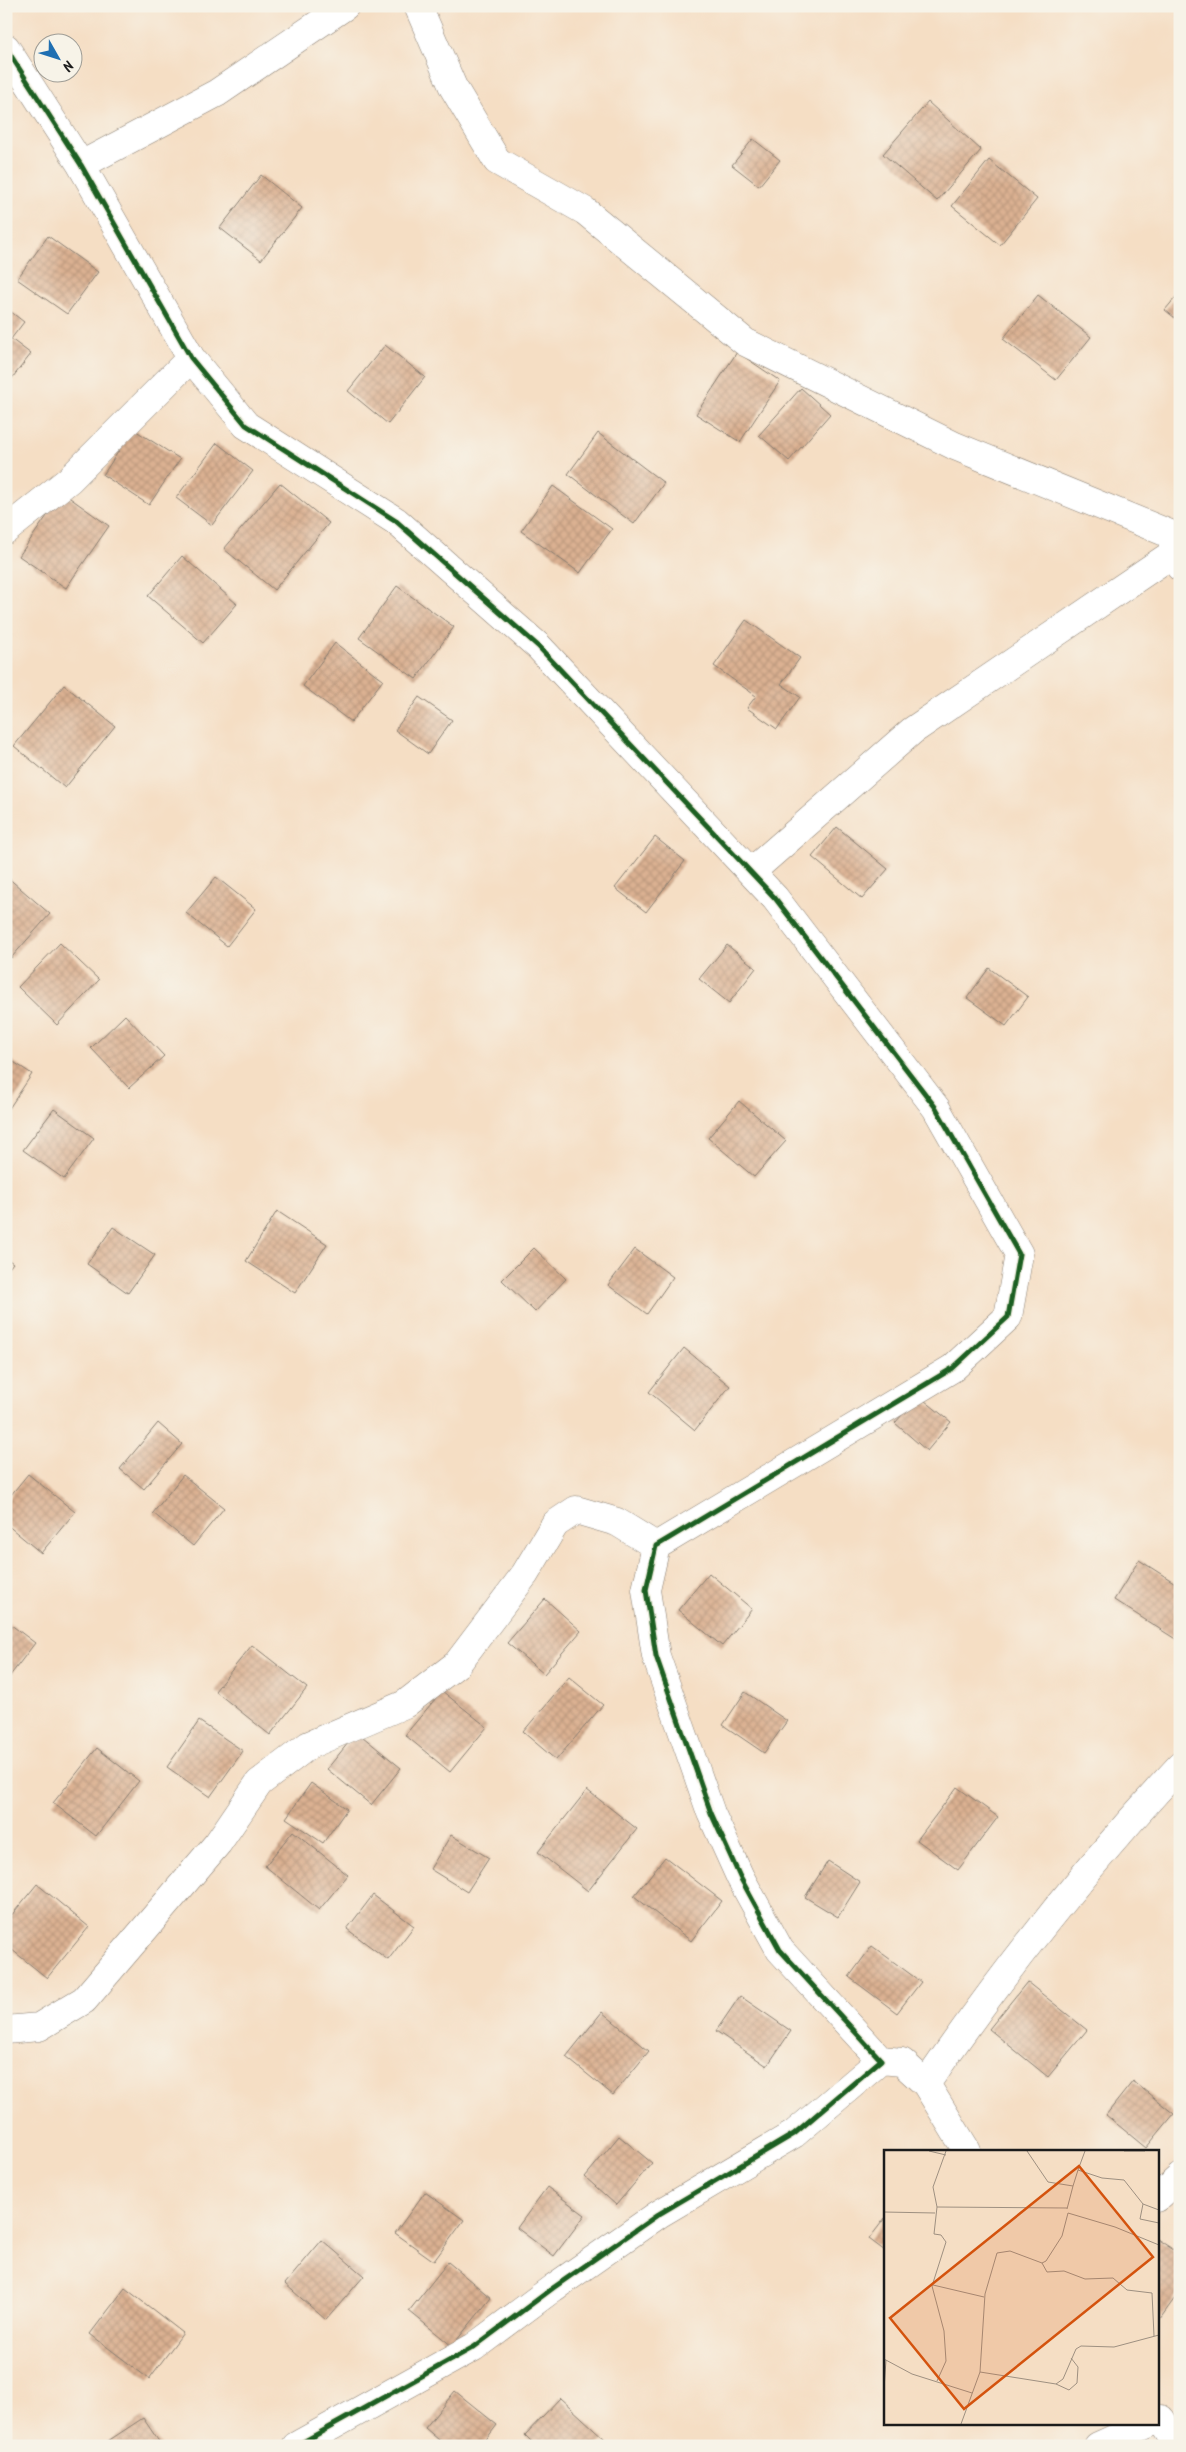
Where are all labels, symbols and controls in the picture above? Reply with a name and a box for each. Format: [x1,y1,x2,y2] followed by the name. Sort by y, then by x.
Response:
[32,32,82,82] north arrow
[56,55,79,76] text: N
[884,2150,1158,2424] inset map

